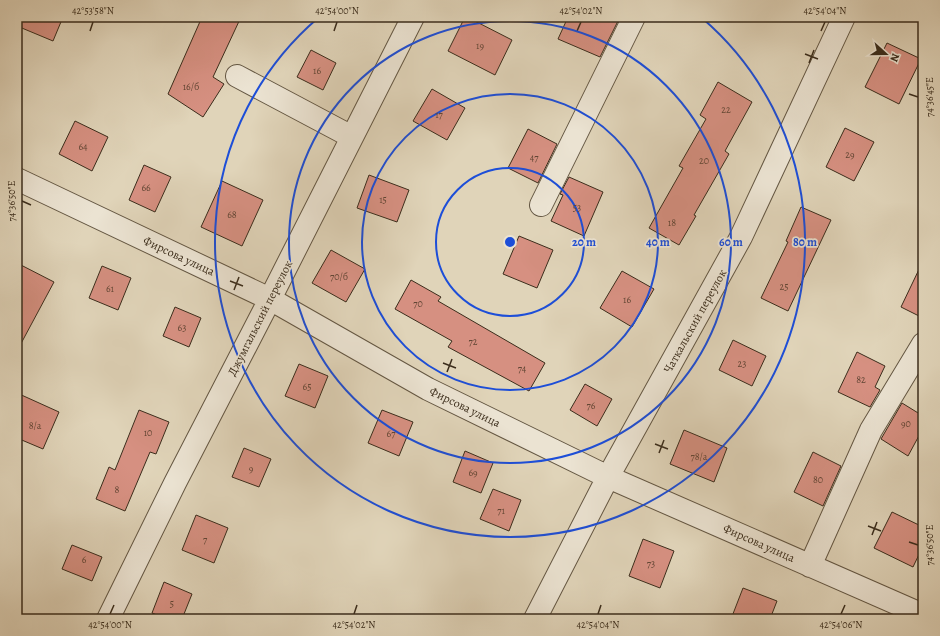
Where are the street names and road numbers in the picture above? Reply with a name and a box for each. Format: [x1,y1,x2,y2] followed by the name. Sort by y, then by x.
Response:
[141,232,218,280] street label: Фирсова улица
[224,258,296,378] street label: Джумгальский переулок
[660,266,730,376] street label: Чаткальский переулок
[427,383,504,431] street label: Фирсова улица
[721,520,798,566] street label: Фирсова улица

